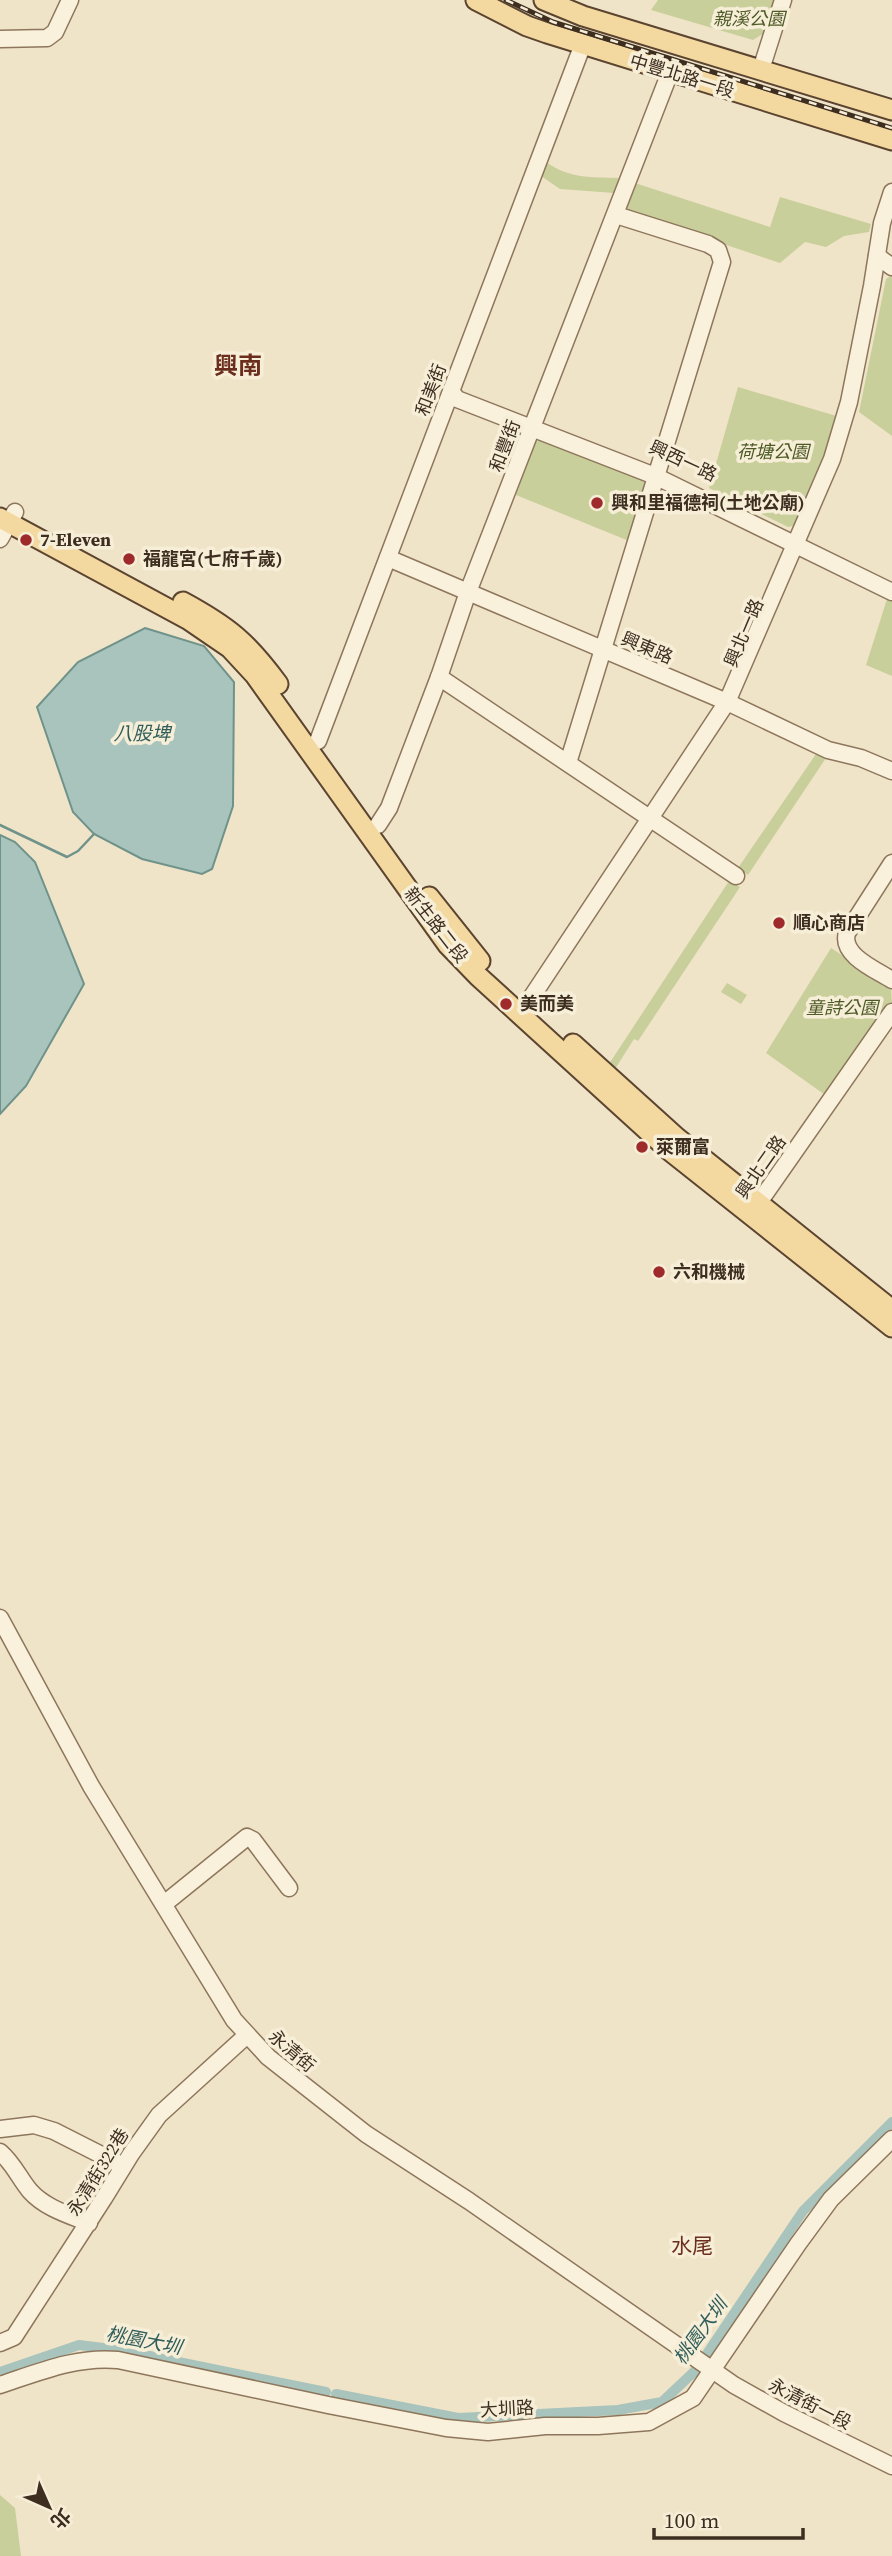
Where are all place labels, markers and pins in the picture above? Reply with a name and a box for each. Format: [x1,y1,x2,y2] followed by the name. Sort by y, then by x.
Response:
[611,490,805,515] place label: 興和里福德祠(土地公廟)
[589,495,605,511] marker: 興和里福德祠(土地公廟)
[40,527,111,552] place label: 7-Eleven
[18,532,34,548] marker: 7-Eleven
[143,546,283,571] place label: 福龍宮(七府千歲)
[121,551,137,567] marker: 福龍宮(七府千歲)
[793,910,865,935] place label: 順心商店
[771,915,787,931] marker: 順心商店
[520,991,574,1016] place label: 美而美
[498,996,514,1012] marker: 美而美
[656,1134,710,1159] place label: 萊爾富
[634,1139,650,1155] marker: 萊爾富
[673,1259,745,1284] place label: 六和機械
[651,1264,667,1280] marker: 六和機械

